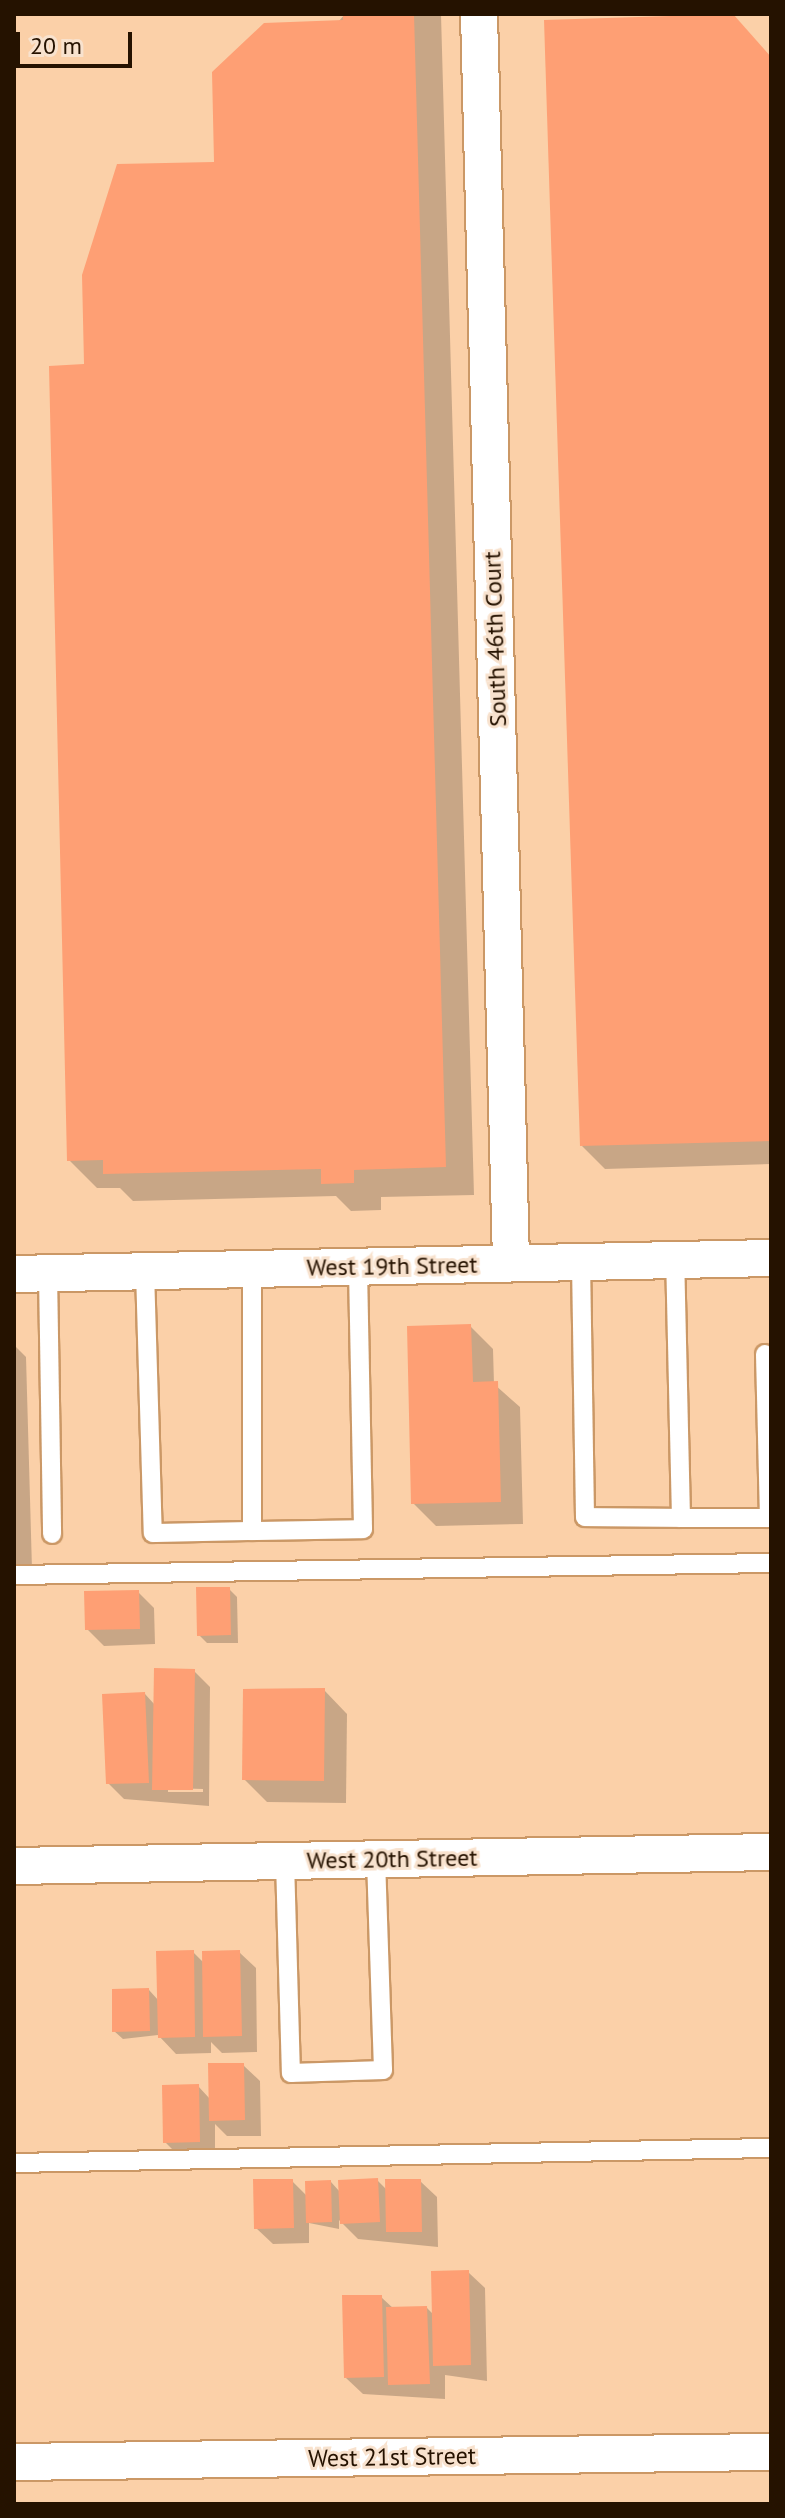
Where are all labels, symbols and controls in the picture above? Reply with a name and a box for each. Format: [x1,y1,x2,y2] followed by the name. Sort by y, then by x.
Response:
[20,16,136,66] scale bar
[30,30,82,61] text: 20 m
[478,551,512,727] street label: South 46th Court
[306,1250,478,1282] street label: West 19th Street
[306,1843,478,1875] street label: West 20th Street
[308,2441,476,2473] street label: West 21st Street

